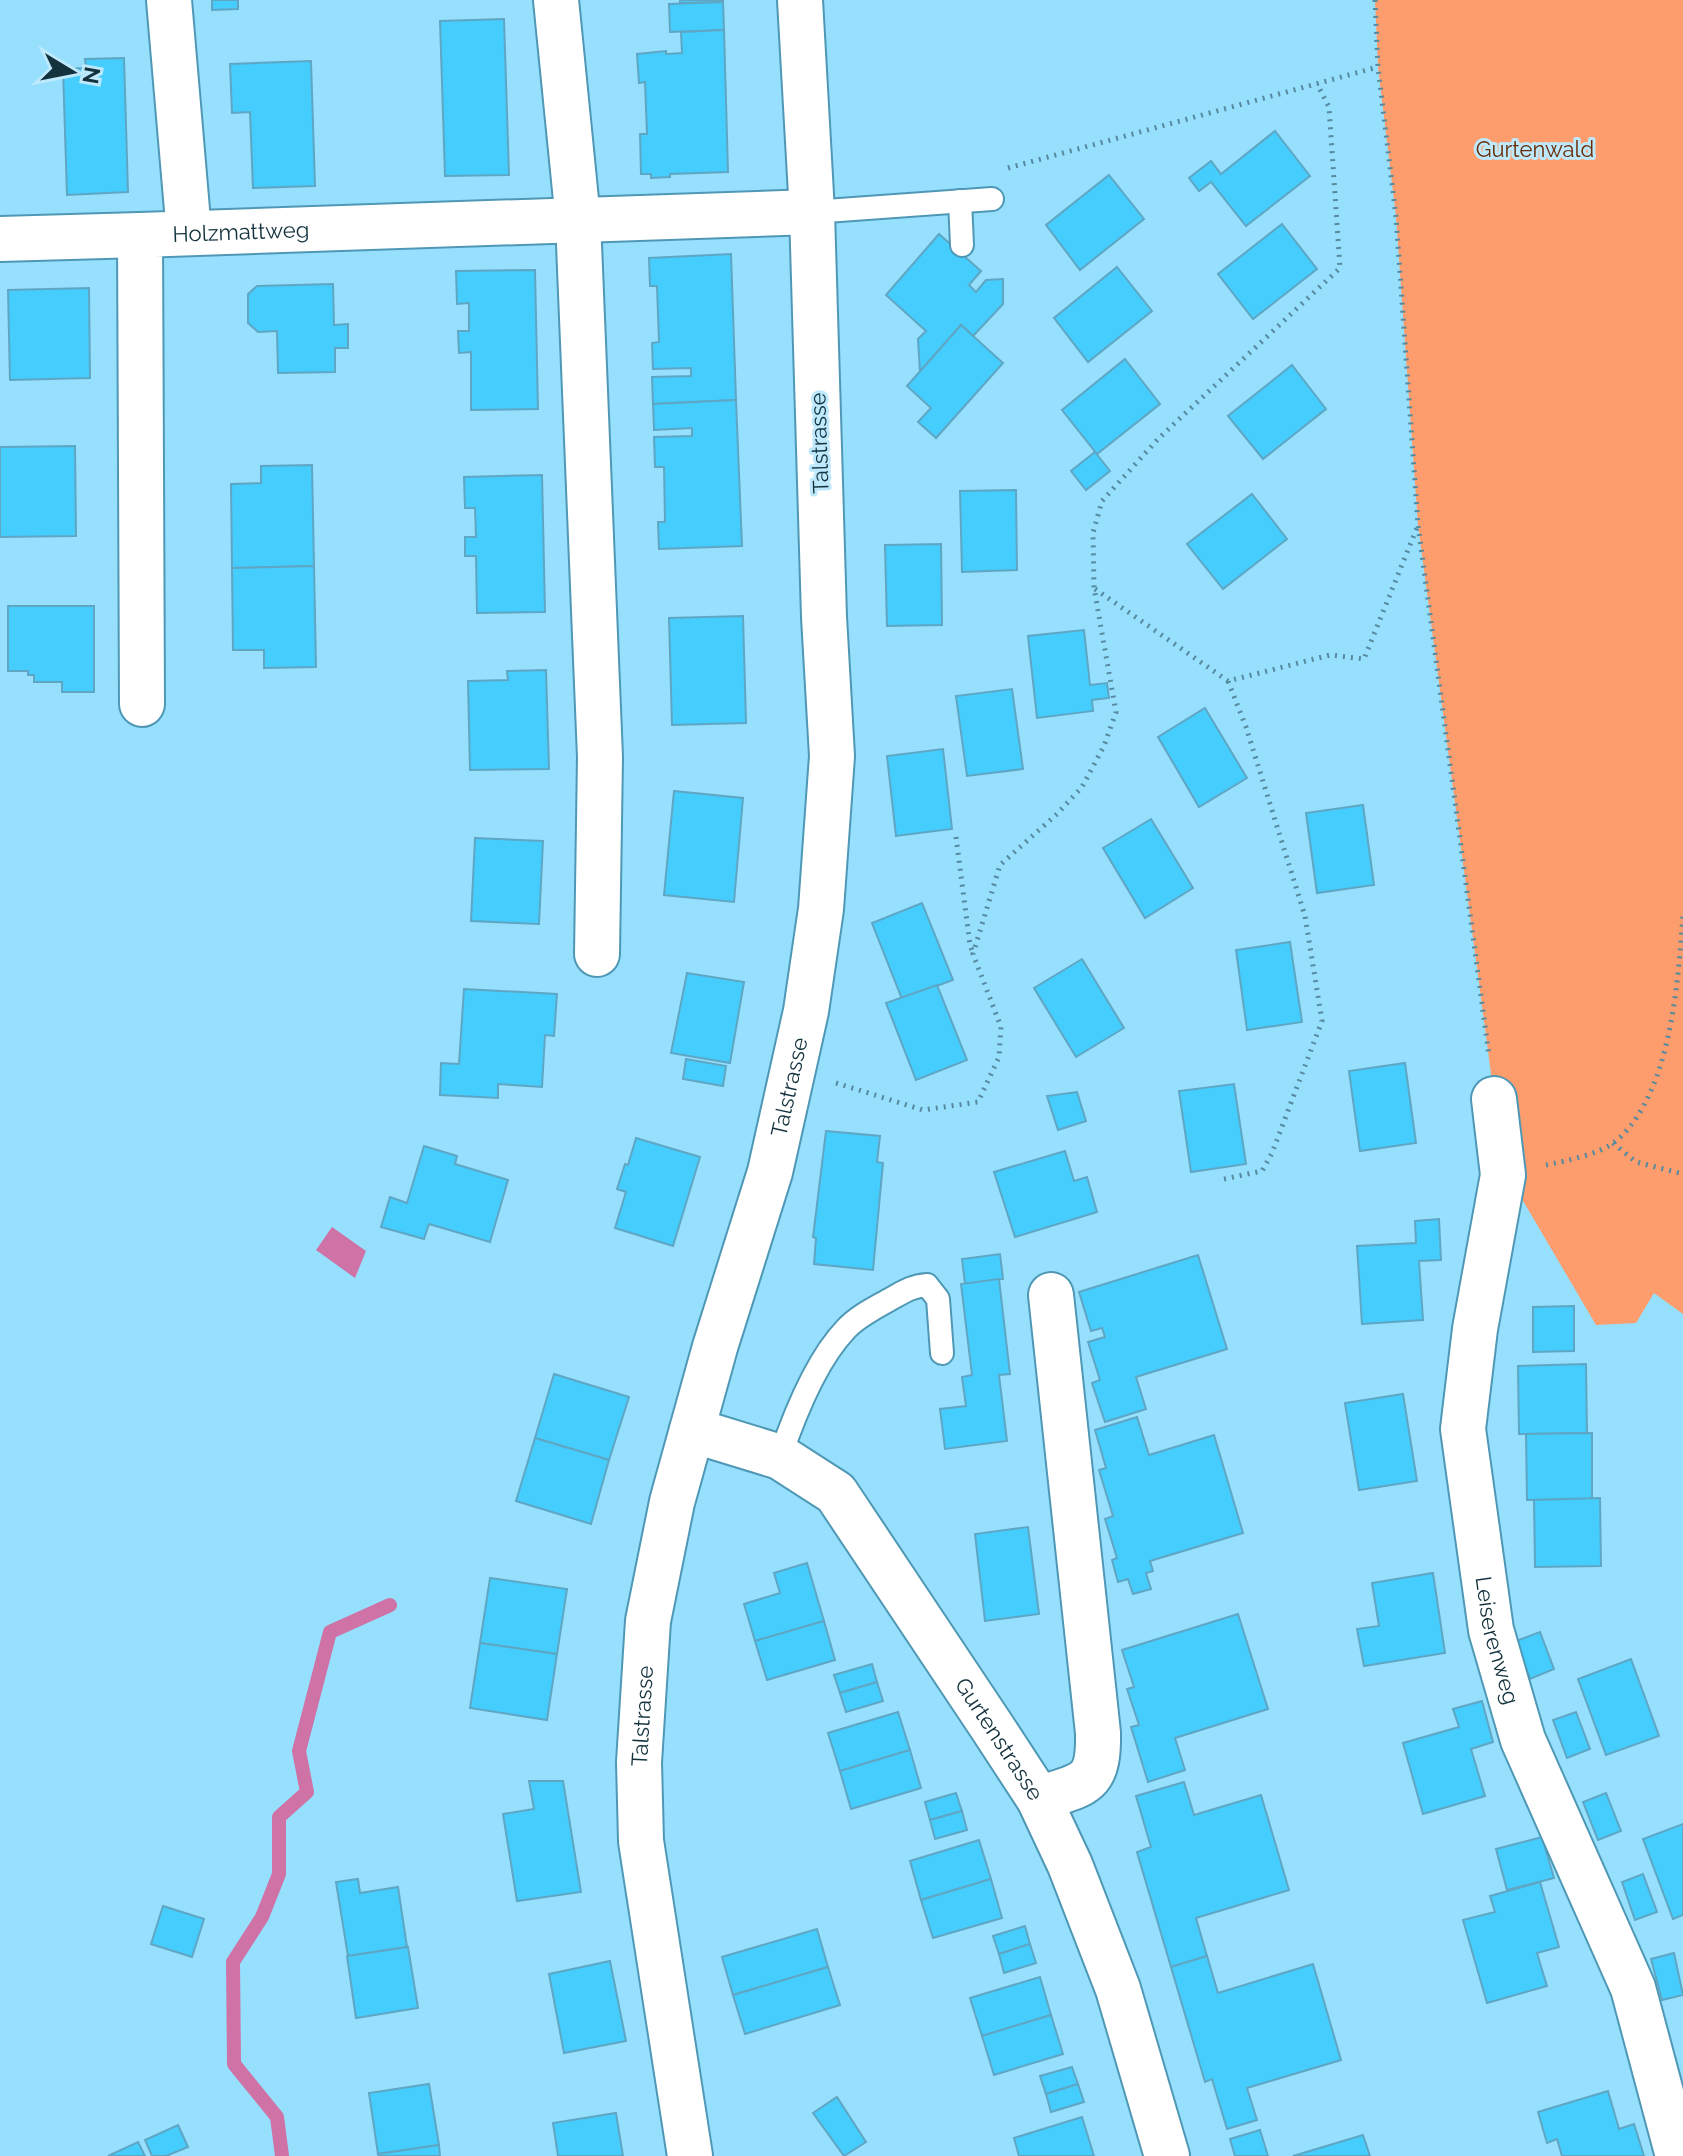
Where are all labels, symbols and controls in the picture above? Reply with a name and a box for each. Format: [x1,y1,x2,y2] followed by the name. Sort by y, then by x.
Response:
[32,32,112,112] north arrow
[77,65,106,86] text: N
[1476,136,1594,162] park label: Gurtenwald
[172,216,310,247] street label: Holzmattweg
[804,392,834,494] street label: Talstrasse
[765,1035,813,1139] street label: Talstrasse
[1471,1575,1525,1707] street label: Leiserenweg
[626,1665,658,1767] street label: Talstrasse
[950,1673,1049,1805] street label: Gurtenstrasse

